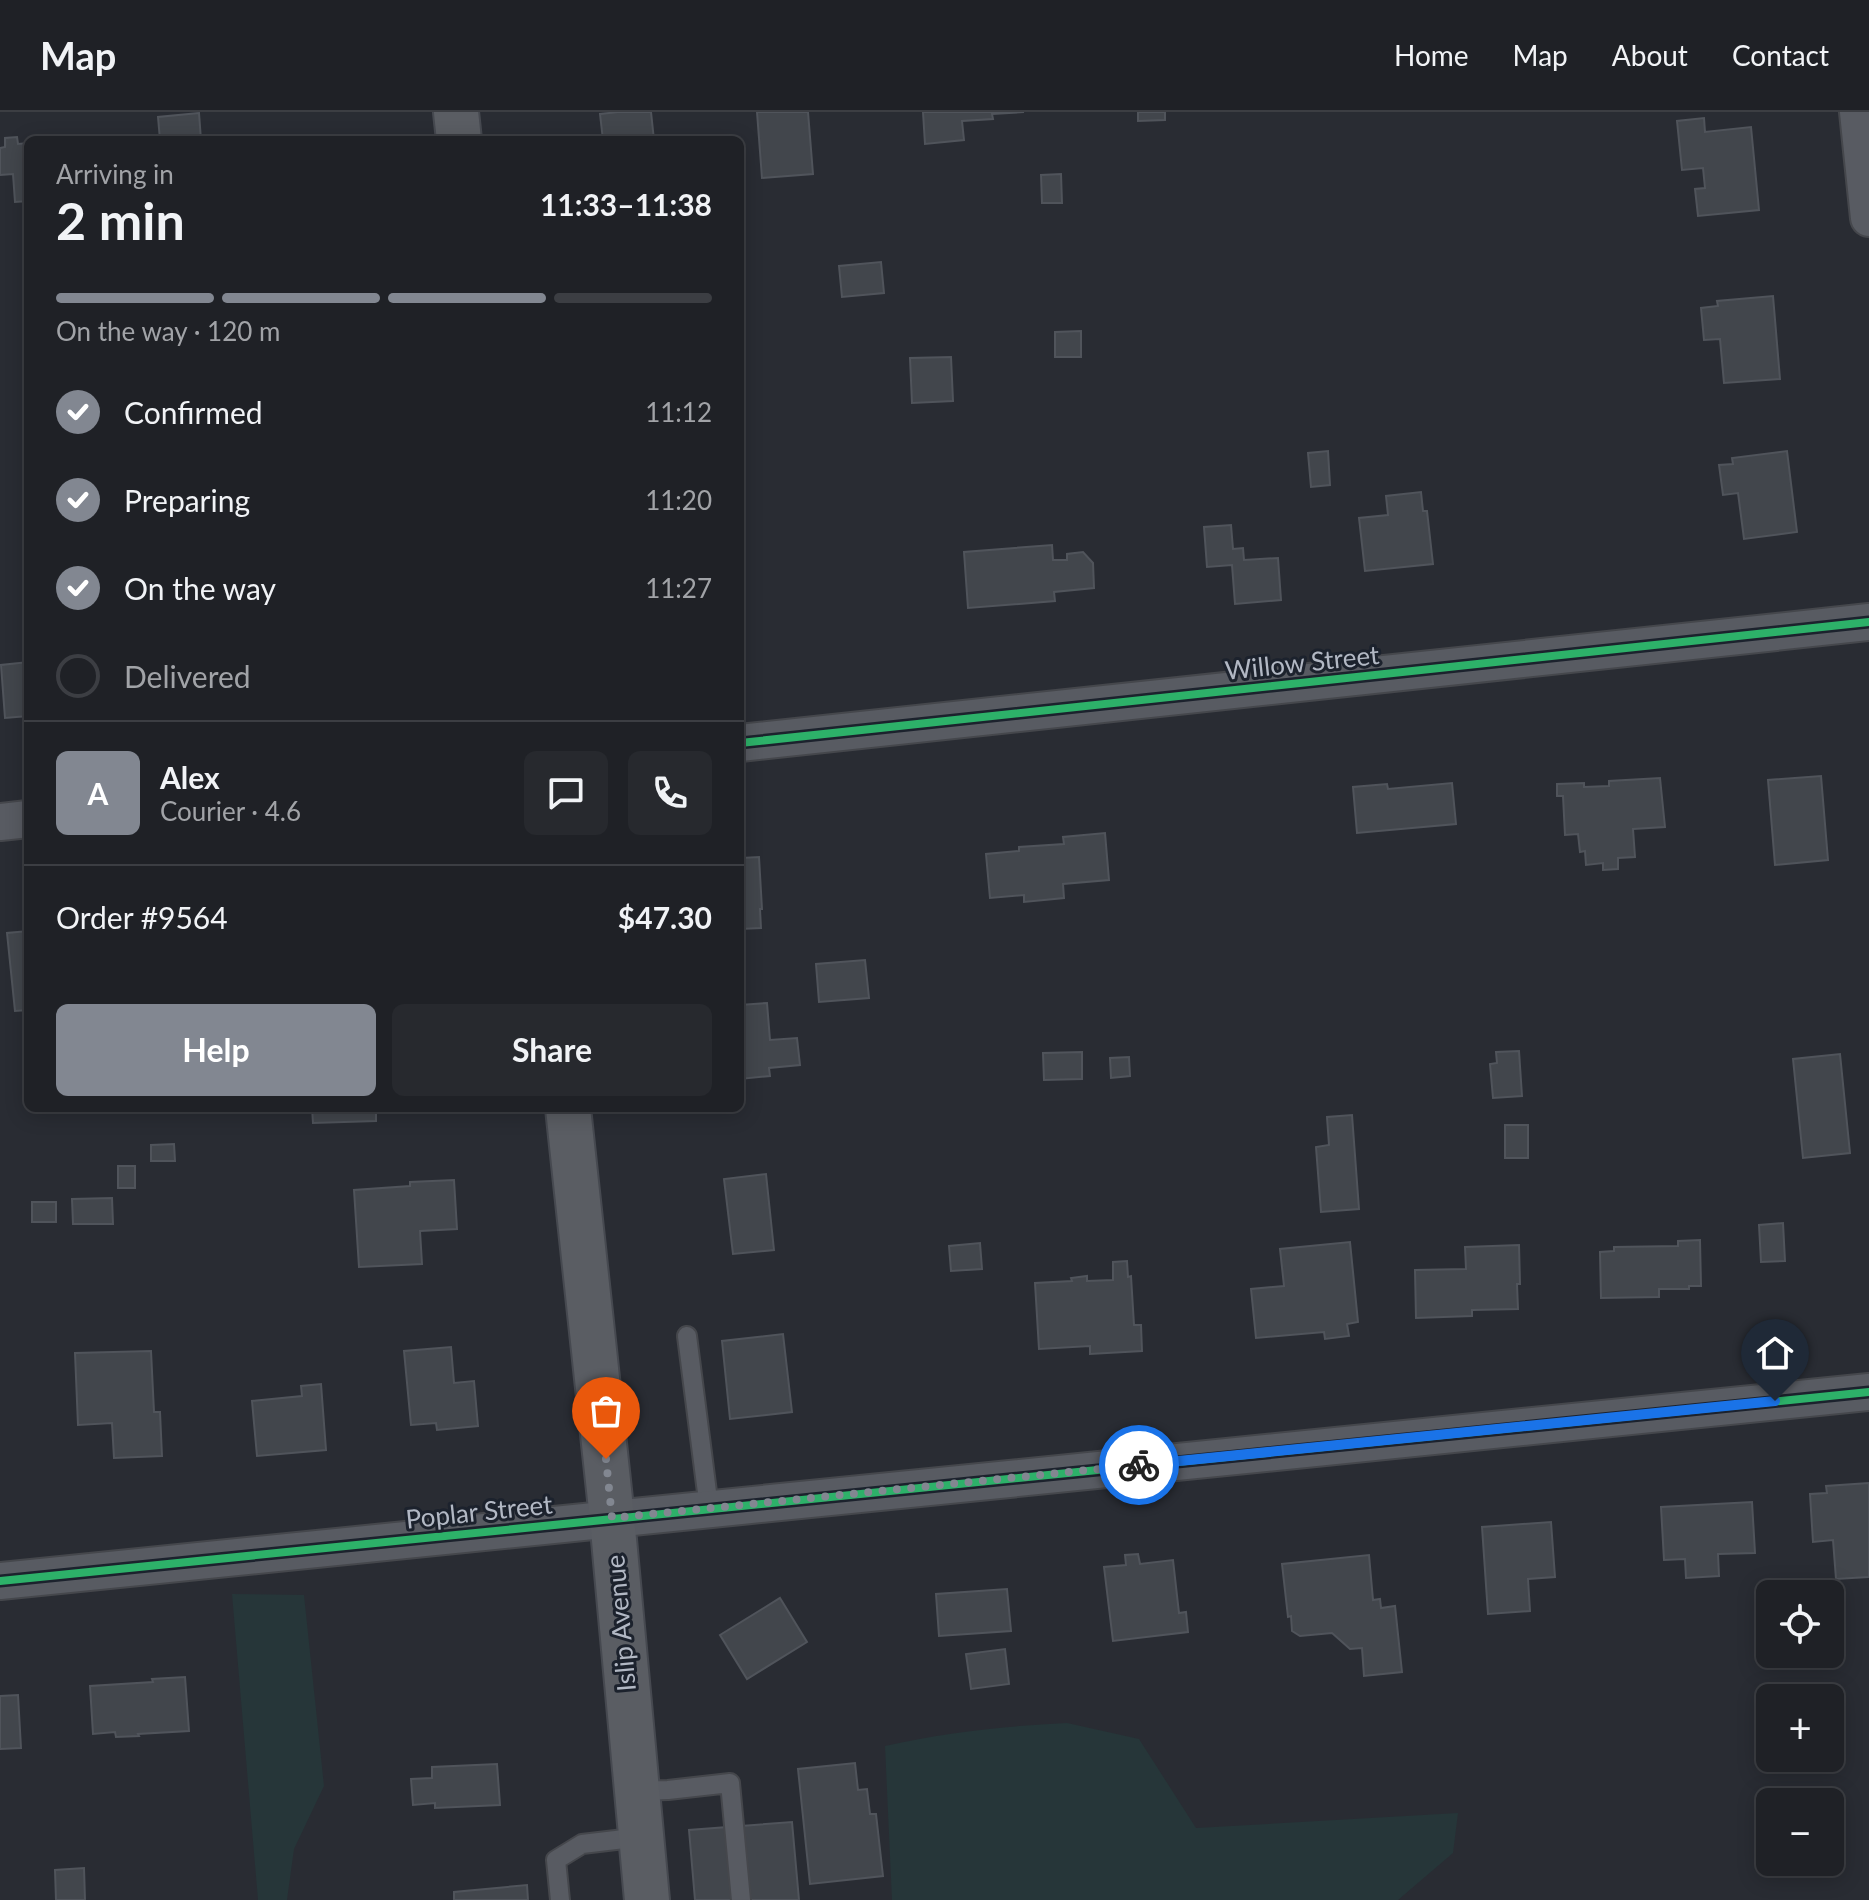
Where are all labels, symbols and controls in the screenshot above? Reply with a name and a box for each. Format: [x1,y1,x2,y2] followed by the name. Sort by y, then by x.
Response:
[40,32,116,78] text: Map
[1394,38,1469,72] text: Home
[1513,38,1568,72] text: Map
[1612,38,1688,72] text: About
[1732,38,1829,72] text: Contact
[56,158,174,190] text: Arriving in
[540,186,712,222] text: 11:33–11:38
[56,189,185,251] text: 2 min
[56,315,280,347] text: On the way · 120 m
[56,390,100,434] icon: check
[124,394,263,430] text: Confirmed
[645,396,712,428] text: 11:12
[56,478,100,522] icon: check
[124,482,250,518] text: Preparing
[645,484,712,516] text: 11:20
[56,566,100,610] icon: check
[124,570,276,606] text: On the way
[645,572,712,604] text: 11:27
[1223,638,1381,686] street label: Willow Street
[124,658,251,694] text: Delivered
[524,751,608,835] button: chat
[628,751,712,835] button: phone
[160,759,220,795] text: Alex
[88,775,108,811] text: A
[160,795,301,827] text: Courier · 4.6
[56,899,228,935] text: Order #9564
[618,899,712,935] text: $47.30
[56,1004,376,1096] button: Help
[392,1004,712,1096] button: Share
[1741,1319,1809,1401] pin
[1753,1331,1797,1375] icon: home
[572,1377,640,1459] pin
[584,1389,628,1433] icon: bag
[1099,1425,1179,1505] courier
[1117,1443,1161,1487] icon: bike
[404,1487,554,1535] street label: Poplar Street
[598,1553,642,1693] street label: Islip Avenue
[1756,1580,1844,1876] map controls
[1756,1580,1844,1668] button: locate
[1756,1684,1844,1772] button: +
[1756,1788,1844,1876] button: −

